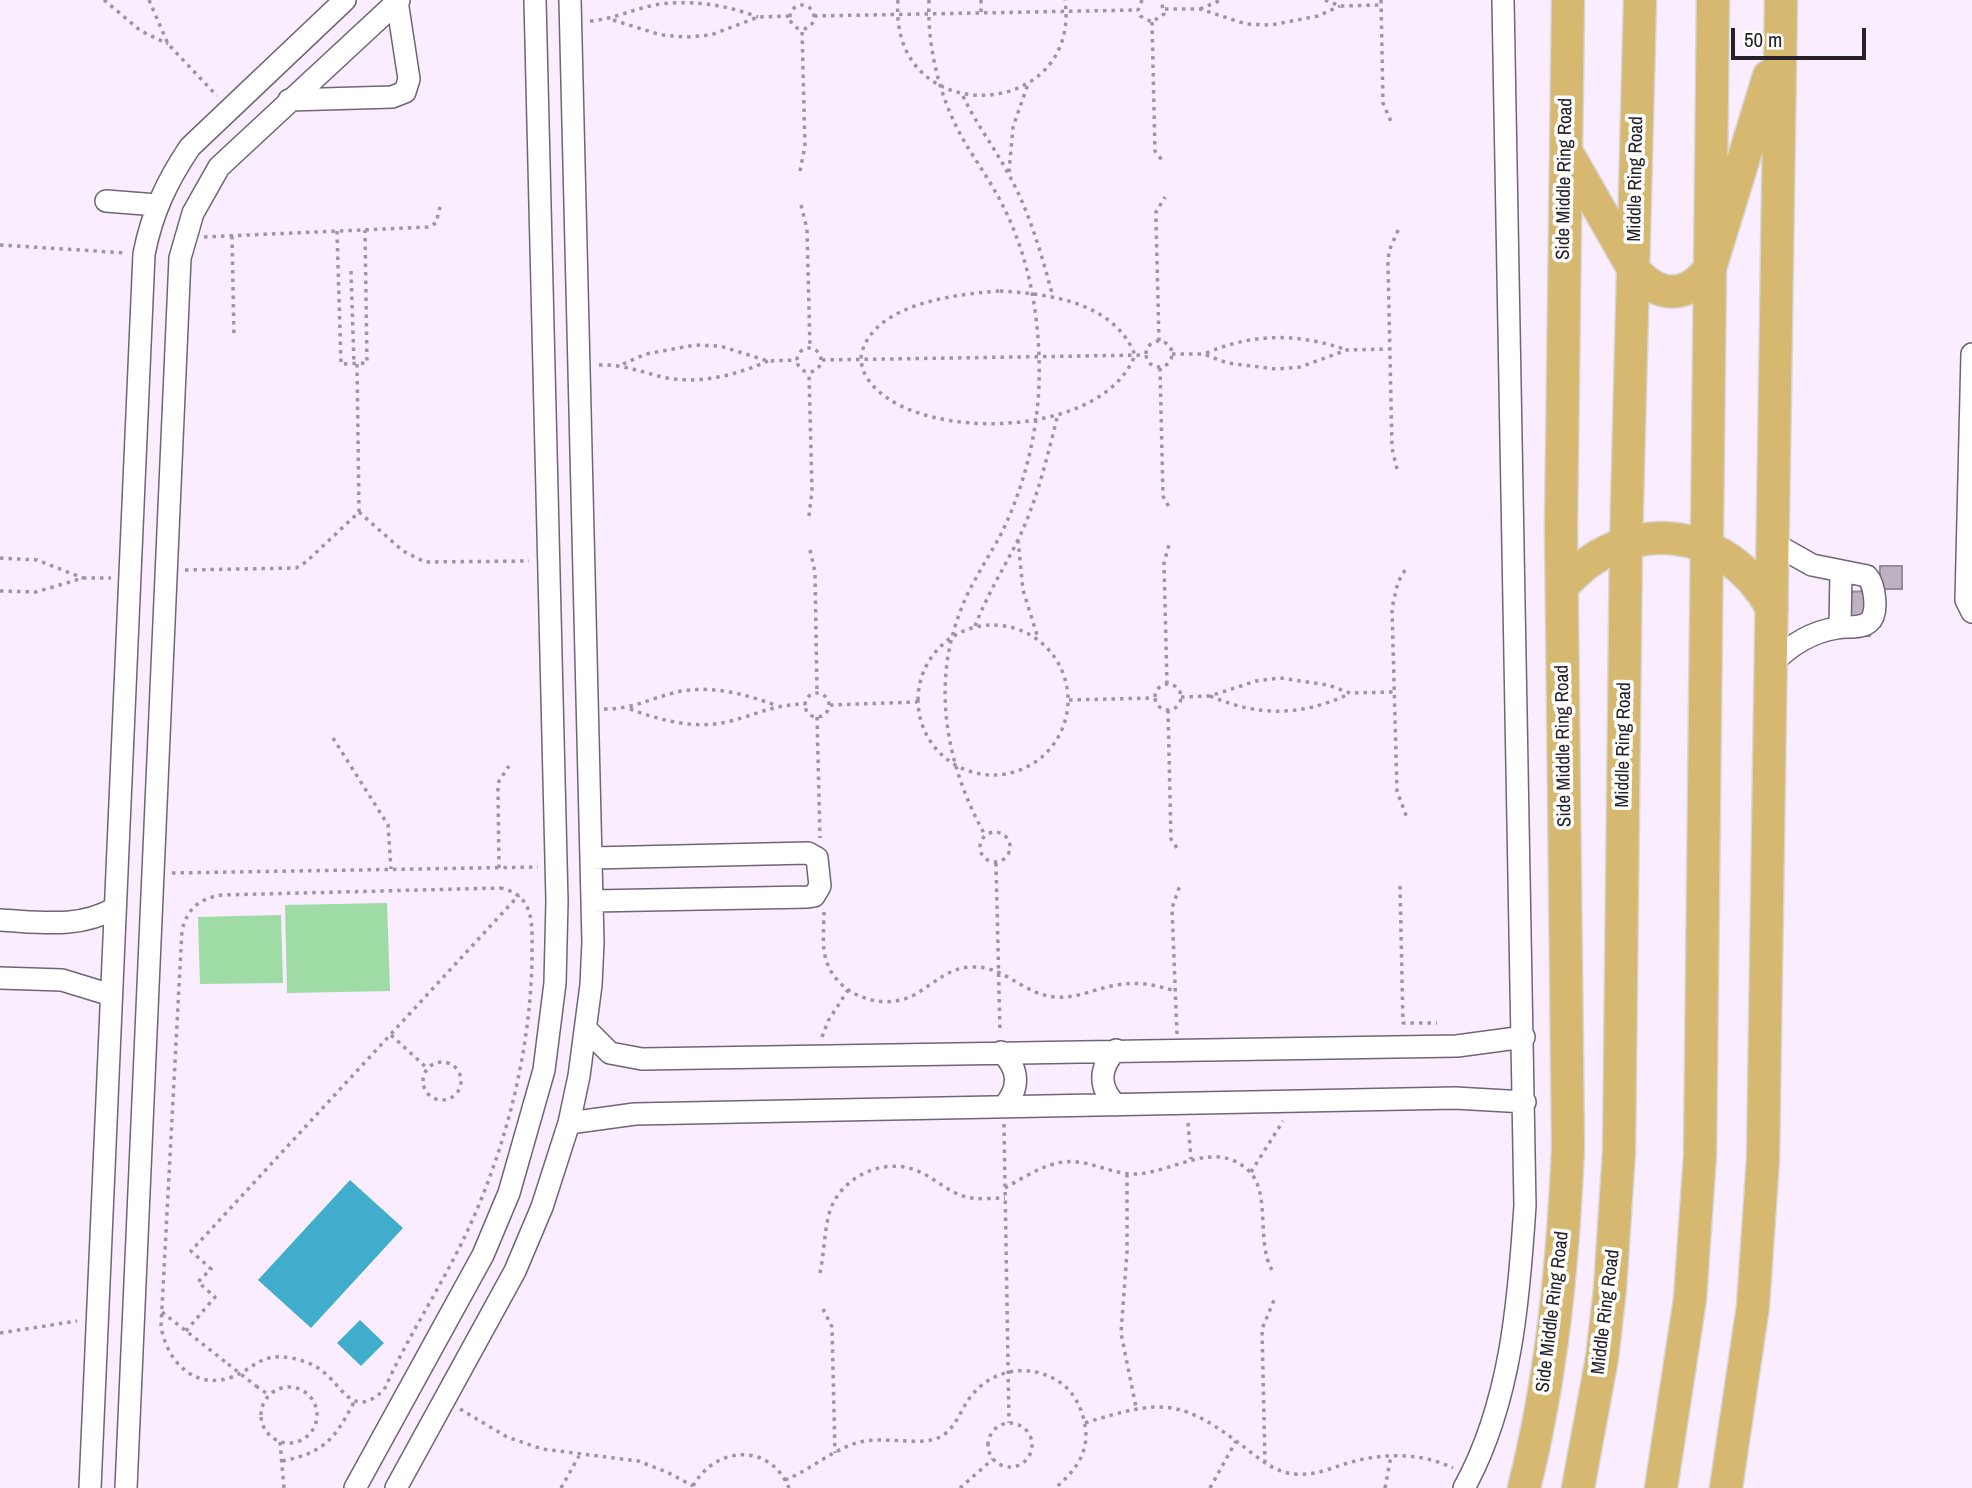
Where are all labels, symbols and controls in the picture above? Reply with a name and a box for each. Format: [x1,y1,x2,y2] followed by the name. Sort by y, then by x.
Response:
[1734,14,1869,58] scale bar
[1744,25,1782,54] text: 50 m
[1552,98,1578,260] street label: Side Middle Ring Road
[1624,116,1648,242] street label: Middle Ring Road
[1551,665,1577,827] street label: Side Middle Ring Road
[1612,682,1636,808] street label: Middle Ring Road
[1532,1230,1574,1394] street label: Side Middle Ring Road
[1587,1248,1625,1376] street label: Middle Ring Road

